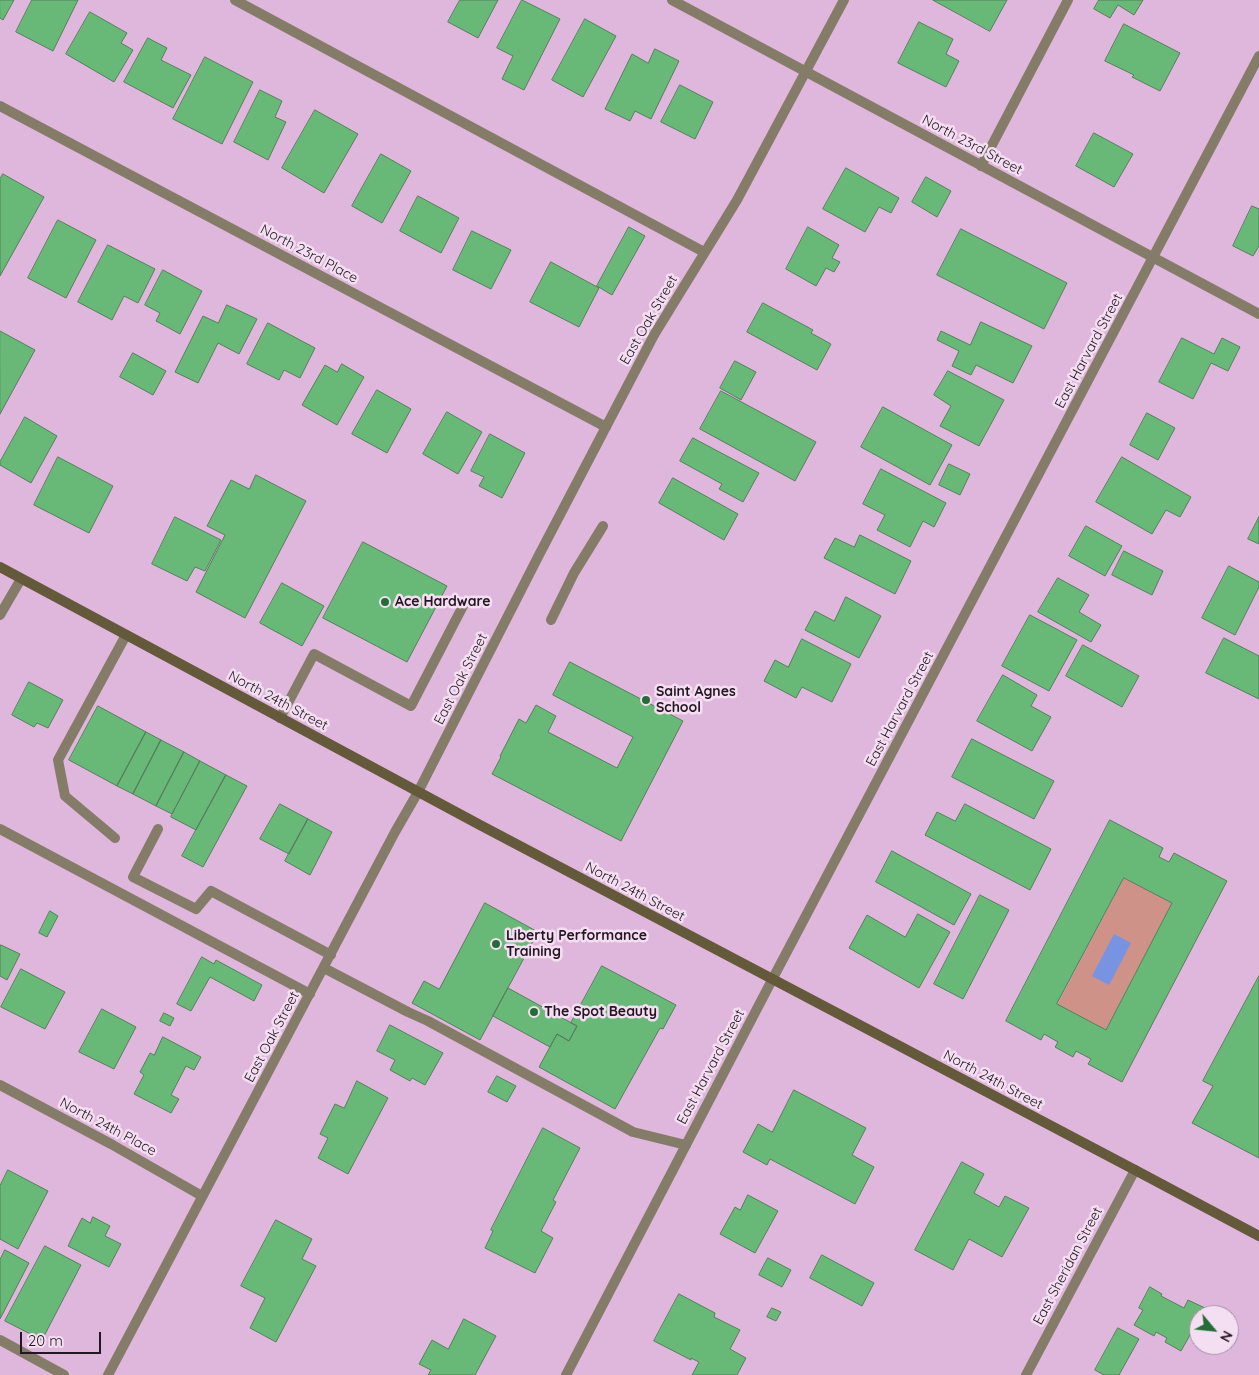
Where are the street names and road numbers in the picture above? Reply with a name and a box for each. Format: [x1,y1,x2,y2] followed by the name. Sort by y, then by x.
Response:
[919,111,1025,179] street label: North 23rd Street
[257,221,361,287] street label: North 23rd Place
[617,272,681,368] street label: East Oak Street
[1052,291,1126,411] street label: East Harvard Street
[431,630,491,728] street label: East Oak Street
[863,649,937,769] street label: East Harvard Street
[225,668,331,734] street label: North 24th Street
[582,859,688,925] street label: North 24th Street
[241,989,303,1085] street label: East Oak Street
[674,1007,748,1127] street label: East Harvard Street
[940,1047,1046,1113] street label: North 24th Street
[57,1094,159,1160] street label: North 24th Place
[1030,1204,1106,1328] street label: East Sheridan Street

